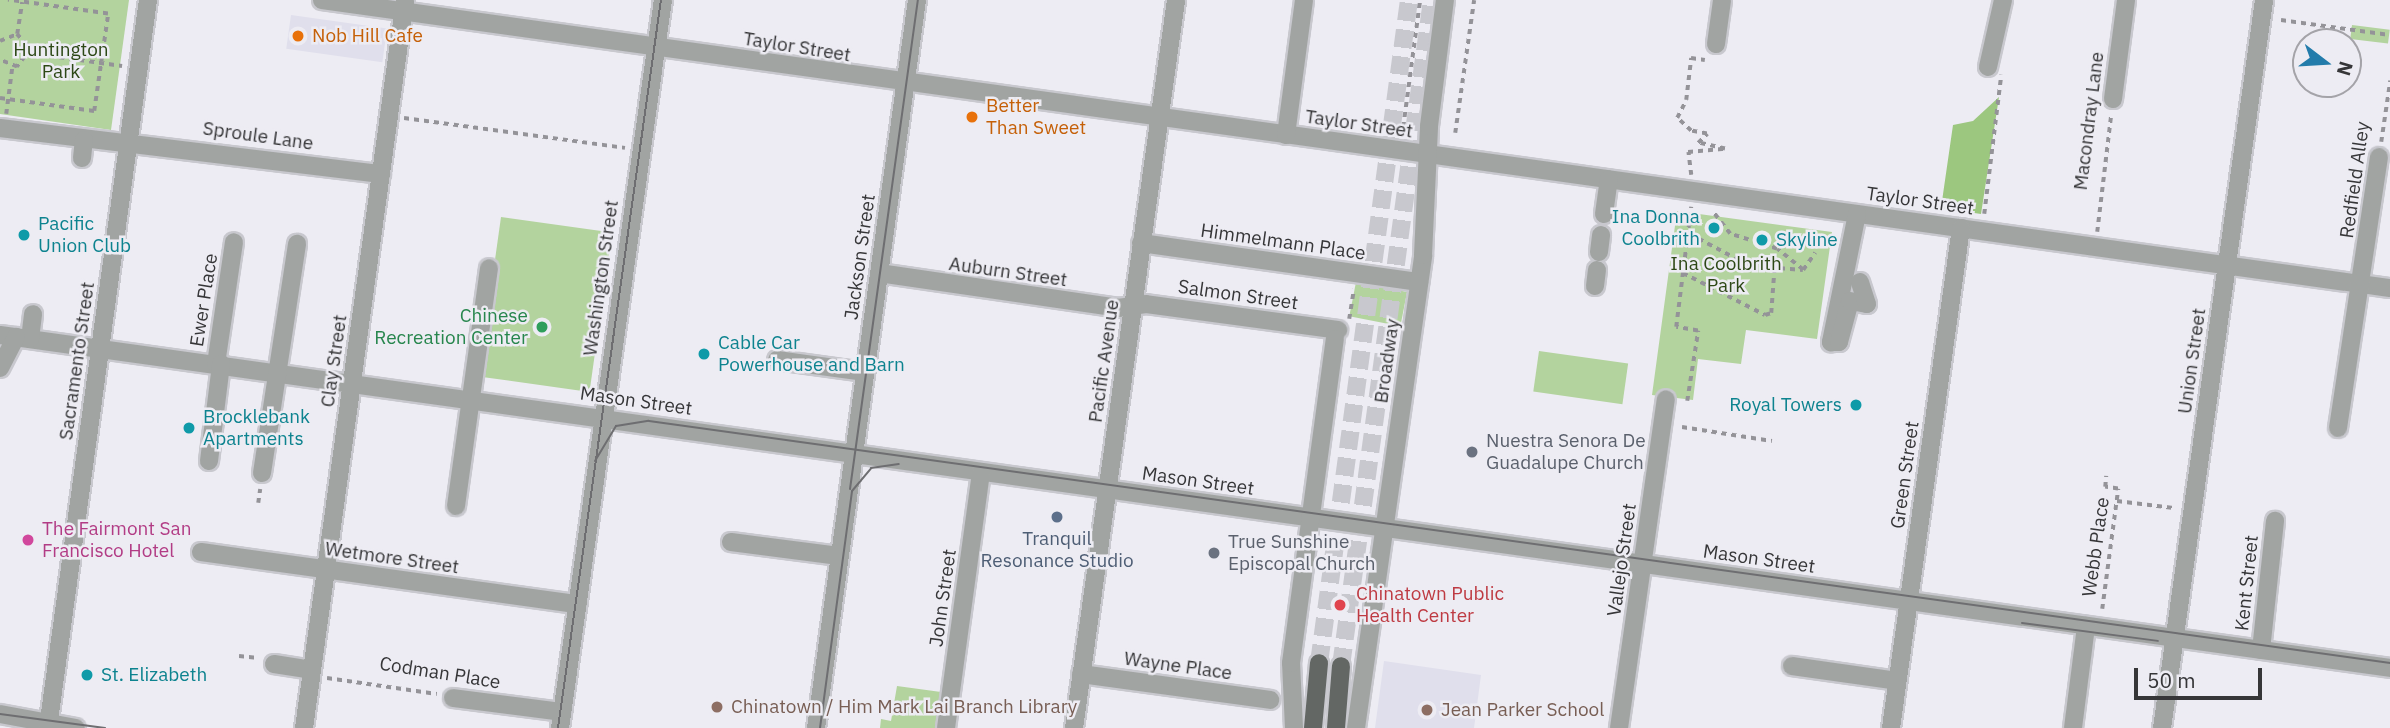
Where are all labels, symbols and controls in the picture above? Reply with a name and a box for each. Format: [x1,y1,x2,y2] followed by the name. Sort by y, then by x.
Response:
[312,25,423,47] place label: Nob Hill Cafe
[742,27,852,67] street label: Taylor Street
[290,28,306,44] marker: Nob Hill Cafe
[2292,28,2362,98] north arrow
[13,39,109,83] park label: Huntington Park
[2069,51,2109,191] street label: Macondray Lane
[2332,58,2359,79] text: N
[986,95,1086,139] place label: Better Than Sweet
[1304,105,1414,143] street label: Taylor Street
[964,109,980,125] marker: Better Than Sweet
[201,117,315,155] street label: Sproule Lane
[2336,120,2374,240] street label: Redfield Alley
[1865,182,1975,220] street label: Taylor Street
[840,193,880,321] street label: Jackson Street
[579,199,623,357] street label: Washington Street
[1612,206,1700,250] place label: Ina Donna Coolbrith
[38,213,131,257] place label: Pacific Union Club
[1199,219,1367,265] street label: Himmelmann Place
[1706,220,1722,236] marker: Ina Donna Coolbrith
[16,227,32,243] marker: Pacific Union Club
[1776,229,1838,251] place label: Skyline
[1754,232,1770,248] marker: Skyline
[185,252,223,348] street label: Ewer Place
[947,252,1069,292] street label: Auburn Street
[1670,253,1782,297] park label: Ina Coolbrith Park
[1177,275,1299,315] street label: Salmon Street
[55,280,99,442] street label: Sacramento Street
[1084,298,1124,424] street label: Pacific Avenue
[374,305,528,349] place label: Chinese Recreation Center
[2173,307,2211,415] street label: Union Street
[316,313,352,409] street label: Clay Street
[1370,317,1404,405] street label: Broadway
[534,319,550,335] marker: Chinese Recreation Center
[718,332,905,376] place label: Cable Car Powerhouse and Barn
[696,346,712,362] marker: Cable Car Powerhouse and Barn
[579,382,693,420] street label: Mason Street
[1729,394,1842,416] place label: Royal Towers
[1848,397,1864,413] marker: Royal Towers
[203,406,310,450] place label: Brocklebank Apartments
[181,420,197,436] marker: Brocklebank Apartments
[1886,420,1924,530] street label: Green Street
[1486,430,1646,474] place label: Nuestra Senora De Guadalupe Church
[1464,444,1480,460] marker: Nuestra Senora De Guadalupe Church
[1141,462,1255,500] street label: Mason Street
[2078,496,2114,598] street label: Webb Place
[1603,502,1641,618] street label: Vallejo Street
[1049,509,1065,525] marker: Tranquil Resonance Studio
[42,518,191,562] place label: The Fairmont San Francisco Hotel
[980,528,1134,572] place label: Tranquil Resonance Studio
[1228,531,1376,575] place label: True Sunshine Episcopal Church
[20,532,36,548] marker: The Fairmont San Francisco Hotel
[2231,534,2263,632] street label: Kent Street
[324,537,460,579] street label: Wetmore Street
[1702,540,1816,578] street label: Mason Street
[1206,545,1222,561] marker: True Sunshine Episcopal Church
[925,548,961,648] street label: John Street
[1356,583,1504,627] place label: Chinatown Public Health Center
[1330,595,1350,615] marker: Chinatown Public Health Center
[1123,647,1233,685] street label: Wayne Place
[378,652,502,694] street label: Codman Place
[2138,654,2266,698] scale bar
[101,664,207,686] place label: St. Elizabeth
[2147,666,2196,694] text: 50 m
[79,667,95,683] marker: St. Elizabeth
[731,696,1077,718] place label: Chinatown / Him Mark Lai Branch Library
[709,699,725,715] marker: Chinatown / Him Mark Lai Branch Library
[1441,699,1604,721] place label: Jean Parker School
[1419,702,1435,718] marker: Jean Parker School

